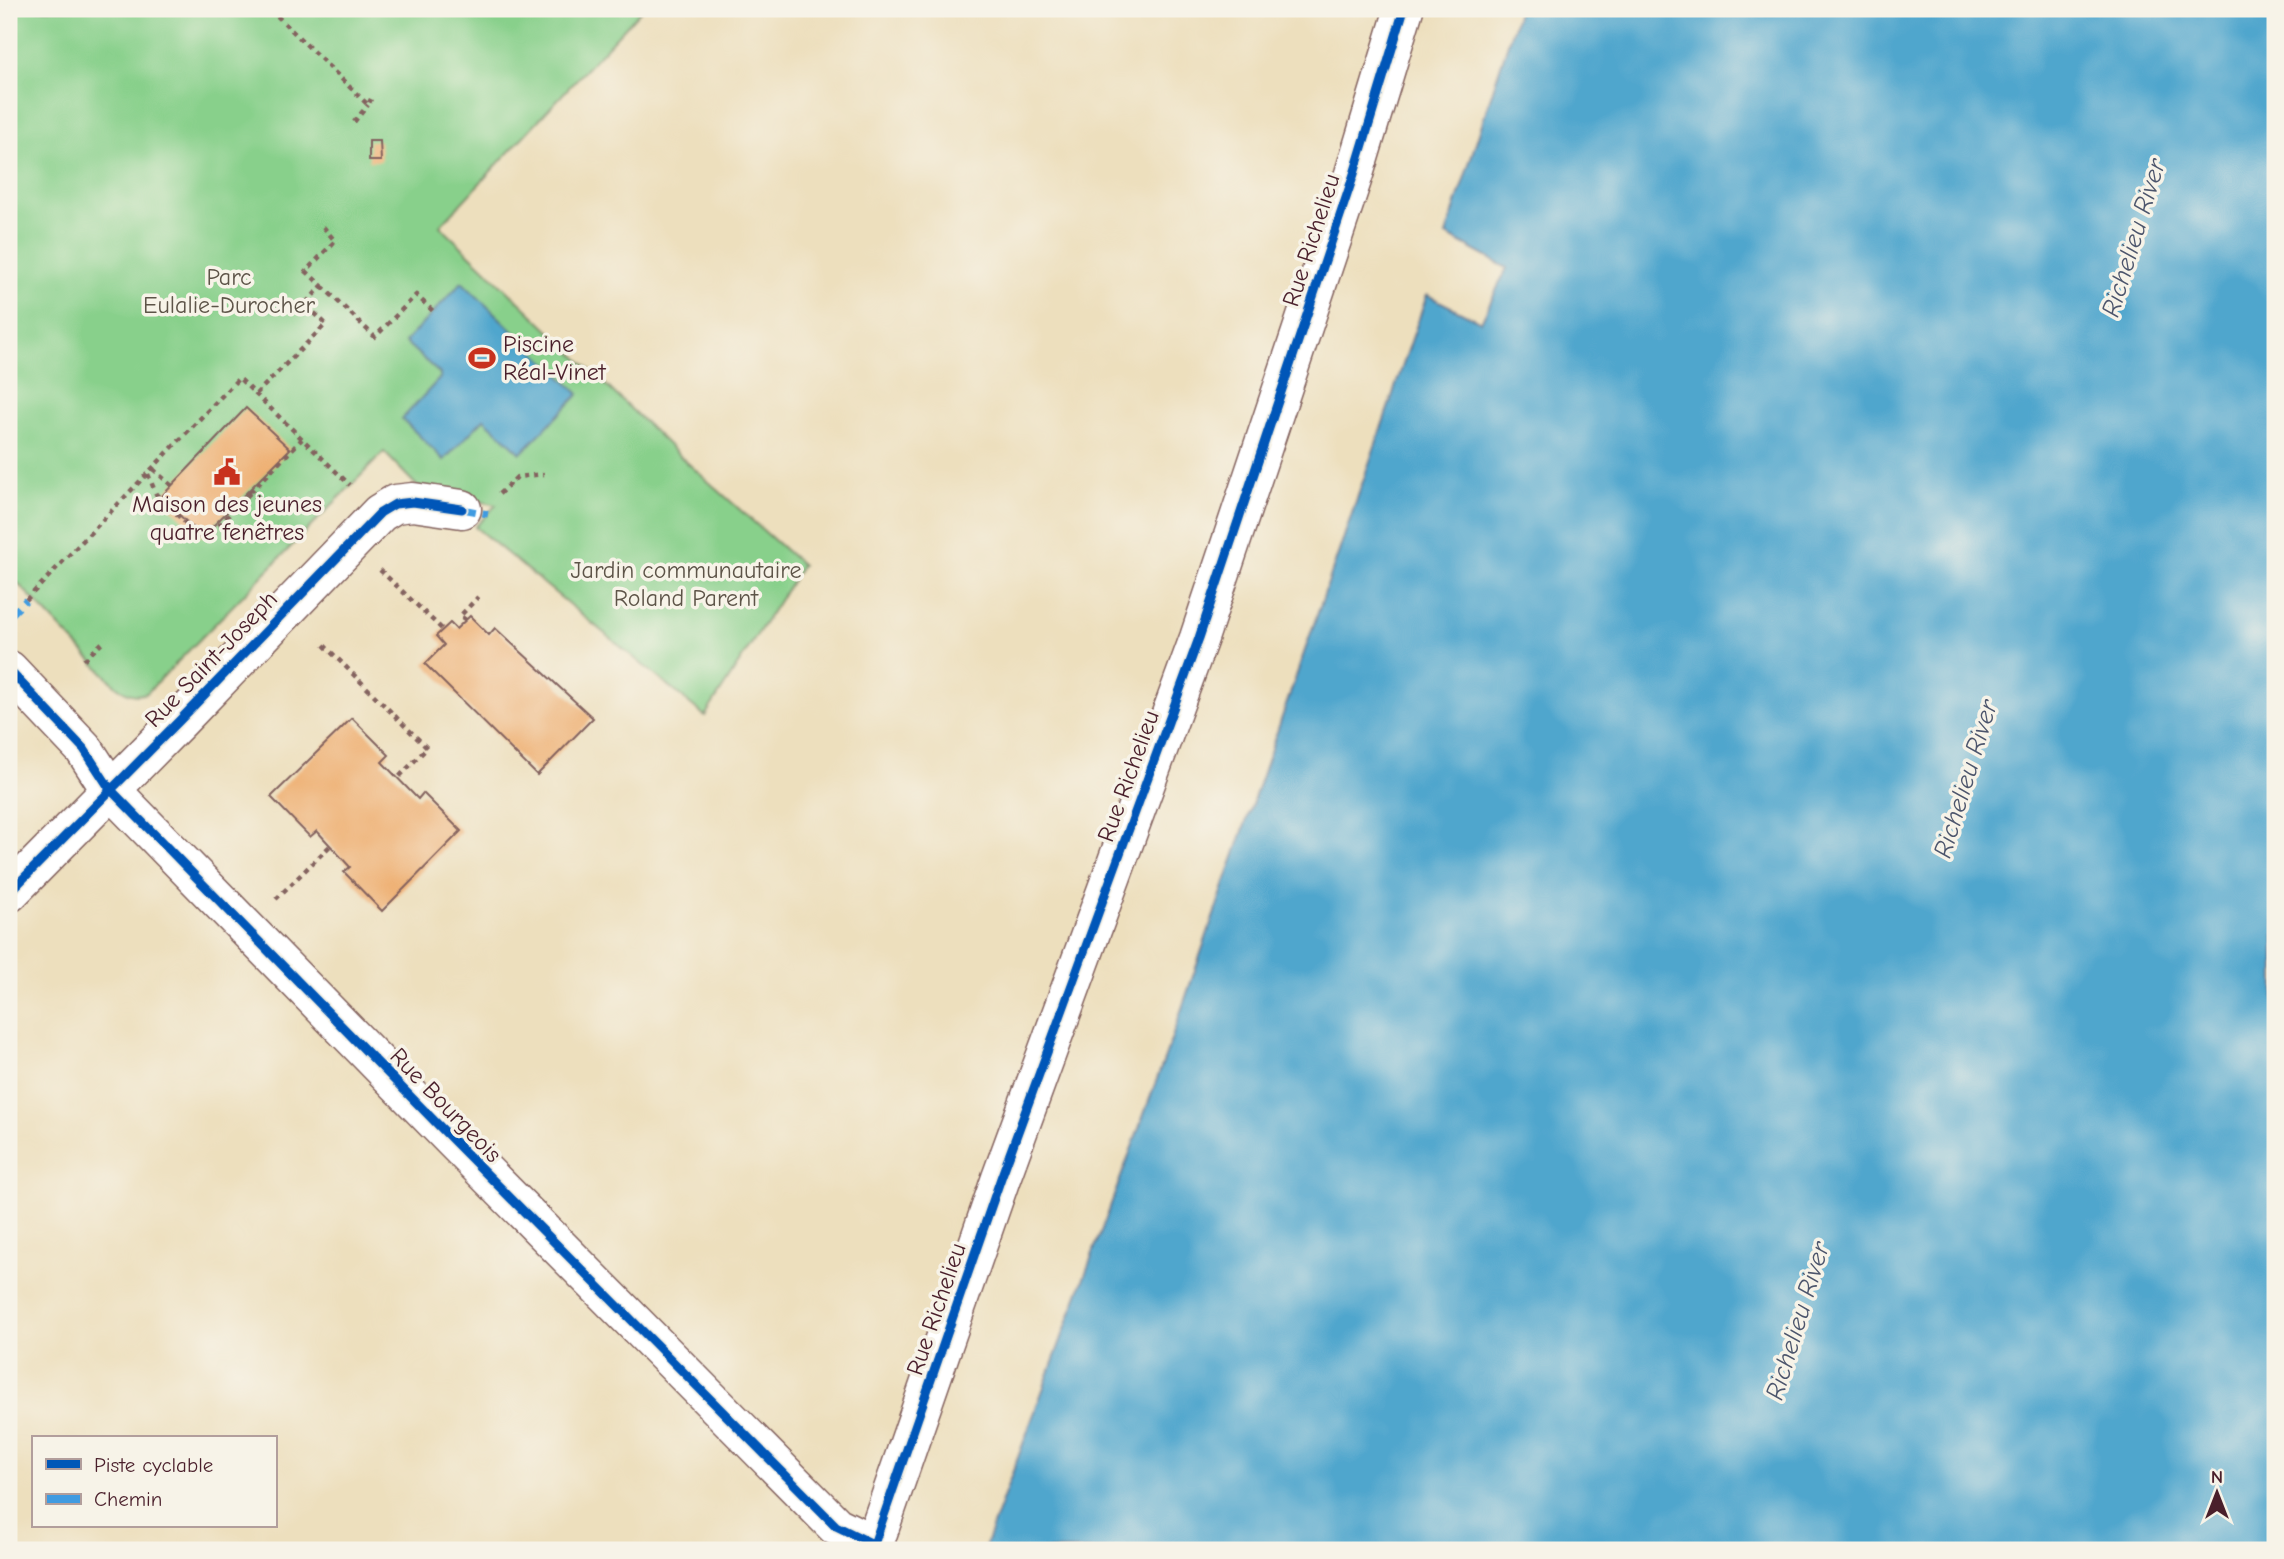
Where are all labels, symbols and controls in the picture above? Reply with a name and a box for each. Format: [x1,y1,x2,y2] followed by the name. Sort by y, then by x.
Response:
[2096,154,2173,321] water label: Richelieu River
[1276,170,1346,310] street label: Rue Richelieu
[143,263,315,319] park label: Parc Eulalie-Durocher
[503,330,607,386] place label: Piscine Réal-Vinet
[467,343,497,373] sports icon: Piscine Réal-Vinet
[212,457,242,487] public building icon: Maison des jeunes quatre fenêtres
[132,490,322,546] place label: Maison des jeunes quatre fenêtres
[571,556,801,612] park label: Jardin communautaire Roland Parent
[139,585,283,733] street label: Rue Saint-Joseph
[1928,695,2005,862] water label: Richelieu River
[1091,706,1165,846] street label: Rue Richelieu
[384,1042,508,1168] street label: Rue Bourgeois
[1760,1237,1837,1404] water label: Richelieu River
[900,1239,972,1379] street label: Rue Richelieu
[32,1436,276,1528] legend
[94,1453,213,1477] text: Piste cyclable
[2182,1458,2252,1528] north arrow
[2211,1466,2223,1488] text: N
[94,1487,162,1511] text: Chemin

